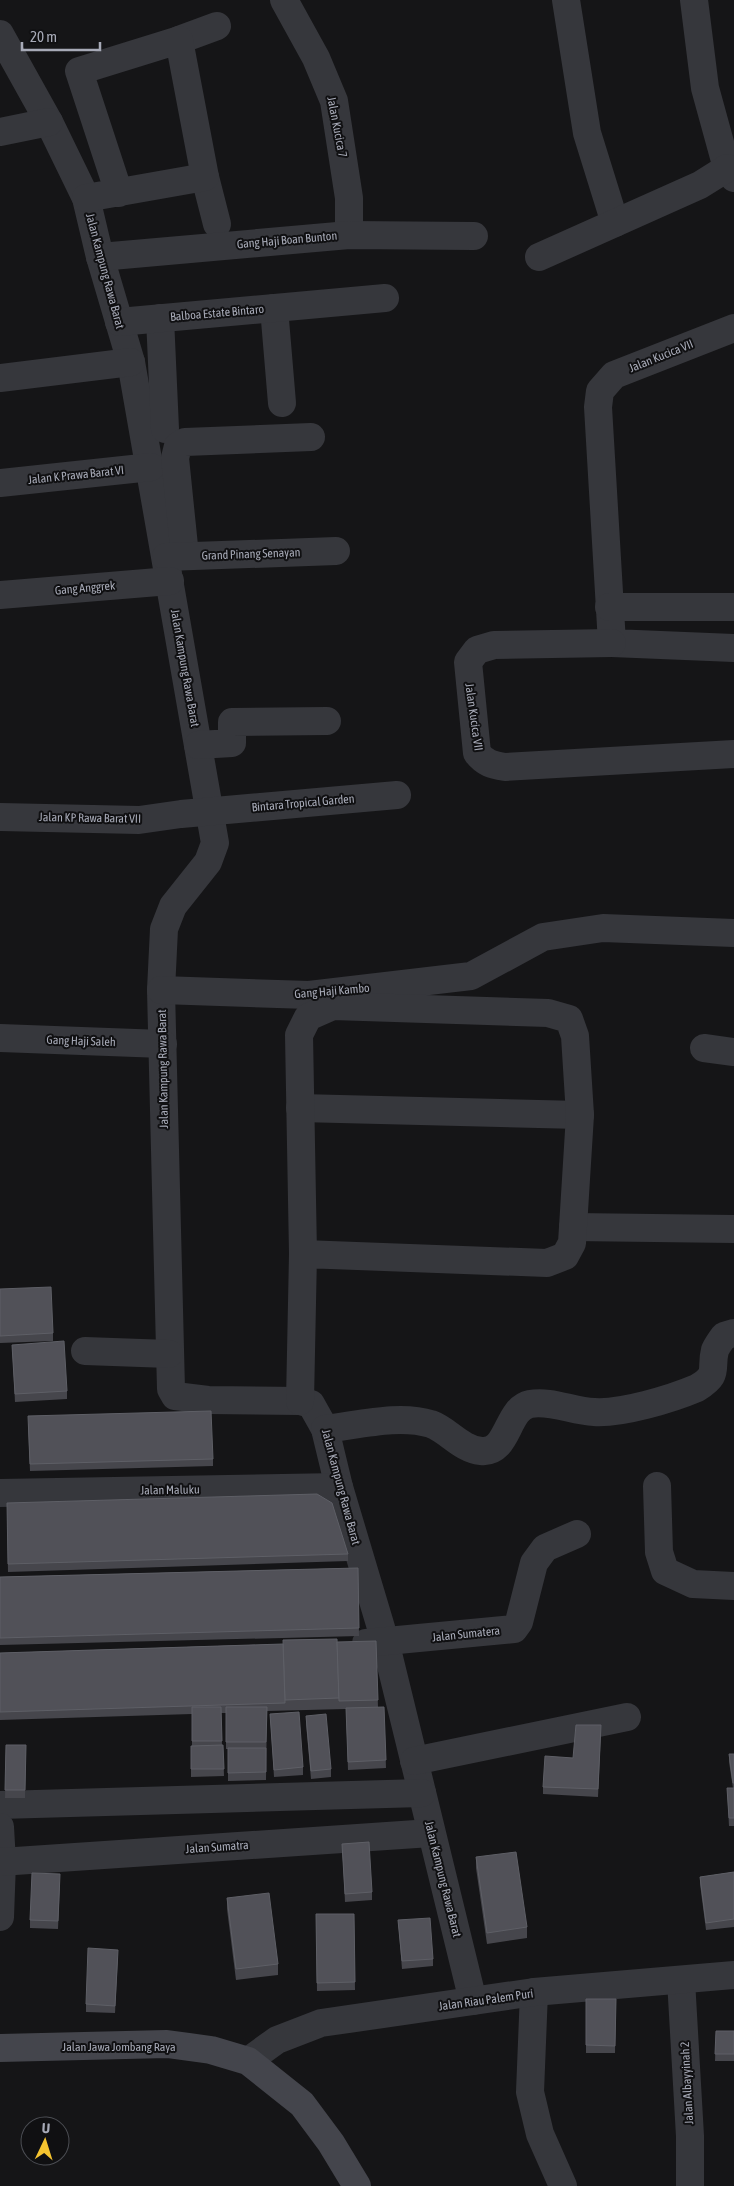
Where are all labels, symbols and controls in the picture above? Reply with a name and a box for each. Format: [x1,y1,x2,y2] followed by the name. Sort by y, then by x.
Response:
[22,20,100,52] scale bar
[30,28,57,45] text: 20 m
[324,95,350,159] street label: Jalan Kucica 7
[83,212,127,331] street label: Jalan Kampung Rawa Barat
[236,229,338,251] street label: Gang Haji Boan Bunton
[169,302,265,324] street label: Balboa Estate Bintaro
[627,337,695,375] street label: Jalan Kucica VII
[27,463,125,487] street label: Jalan K Prawa Barat VI
[201,545,301,563] street label: Grand Pinang Senayan
[54,578,117,598] street label: Gang Anggrek
[168,608,202,728] street label: Jalan Kampung Rawa Barat
[462,682,486,752] street label: Jalan Kucica VII
[251,792,355,814] street label: Bintara Tropical Garden
[39,810,141,826] street label: Jalan KP Rawa Barat VII
[294,981,371,1001] street label: Gang Haji Kambo
[155,1009,171,1129] street label: Jalan Kampung Rawa Barat
[46,1033,116,1049] street label: Gang Haji Saleh
[319,1428,363,1547] street label: Jalan Kampung Rawa Barat
[140,1482,200,1498] street label: Jalan Maluku
[431,1623,501,1645] street label: Jalan Sumatera
[422,1820,464,1939] street label: Jalan Kampung Rawa Barat
[185,1838,249,1856] street label: Jalan Sumatra
[438,1986,534,2014] street label: Jalan Riau Palem Puri
[62,2040,176,2054] street label: Jalan Jawa Jombang Raya
[678,2041,696,2125] street label: Jalan Albayyinah 2
[20,2116,70,2166] north arrow
[41,2120,51,2136] text: U

